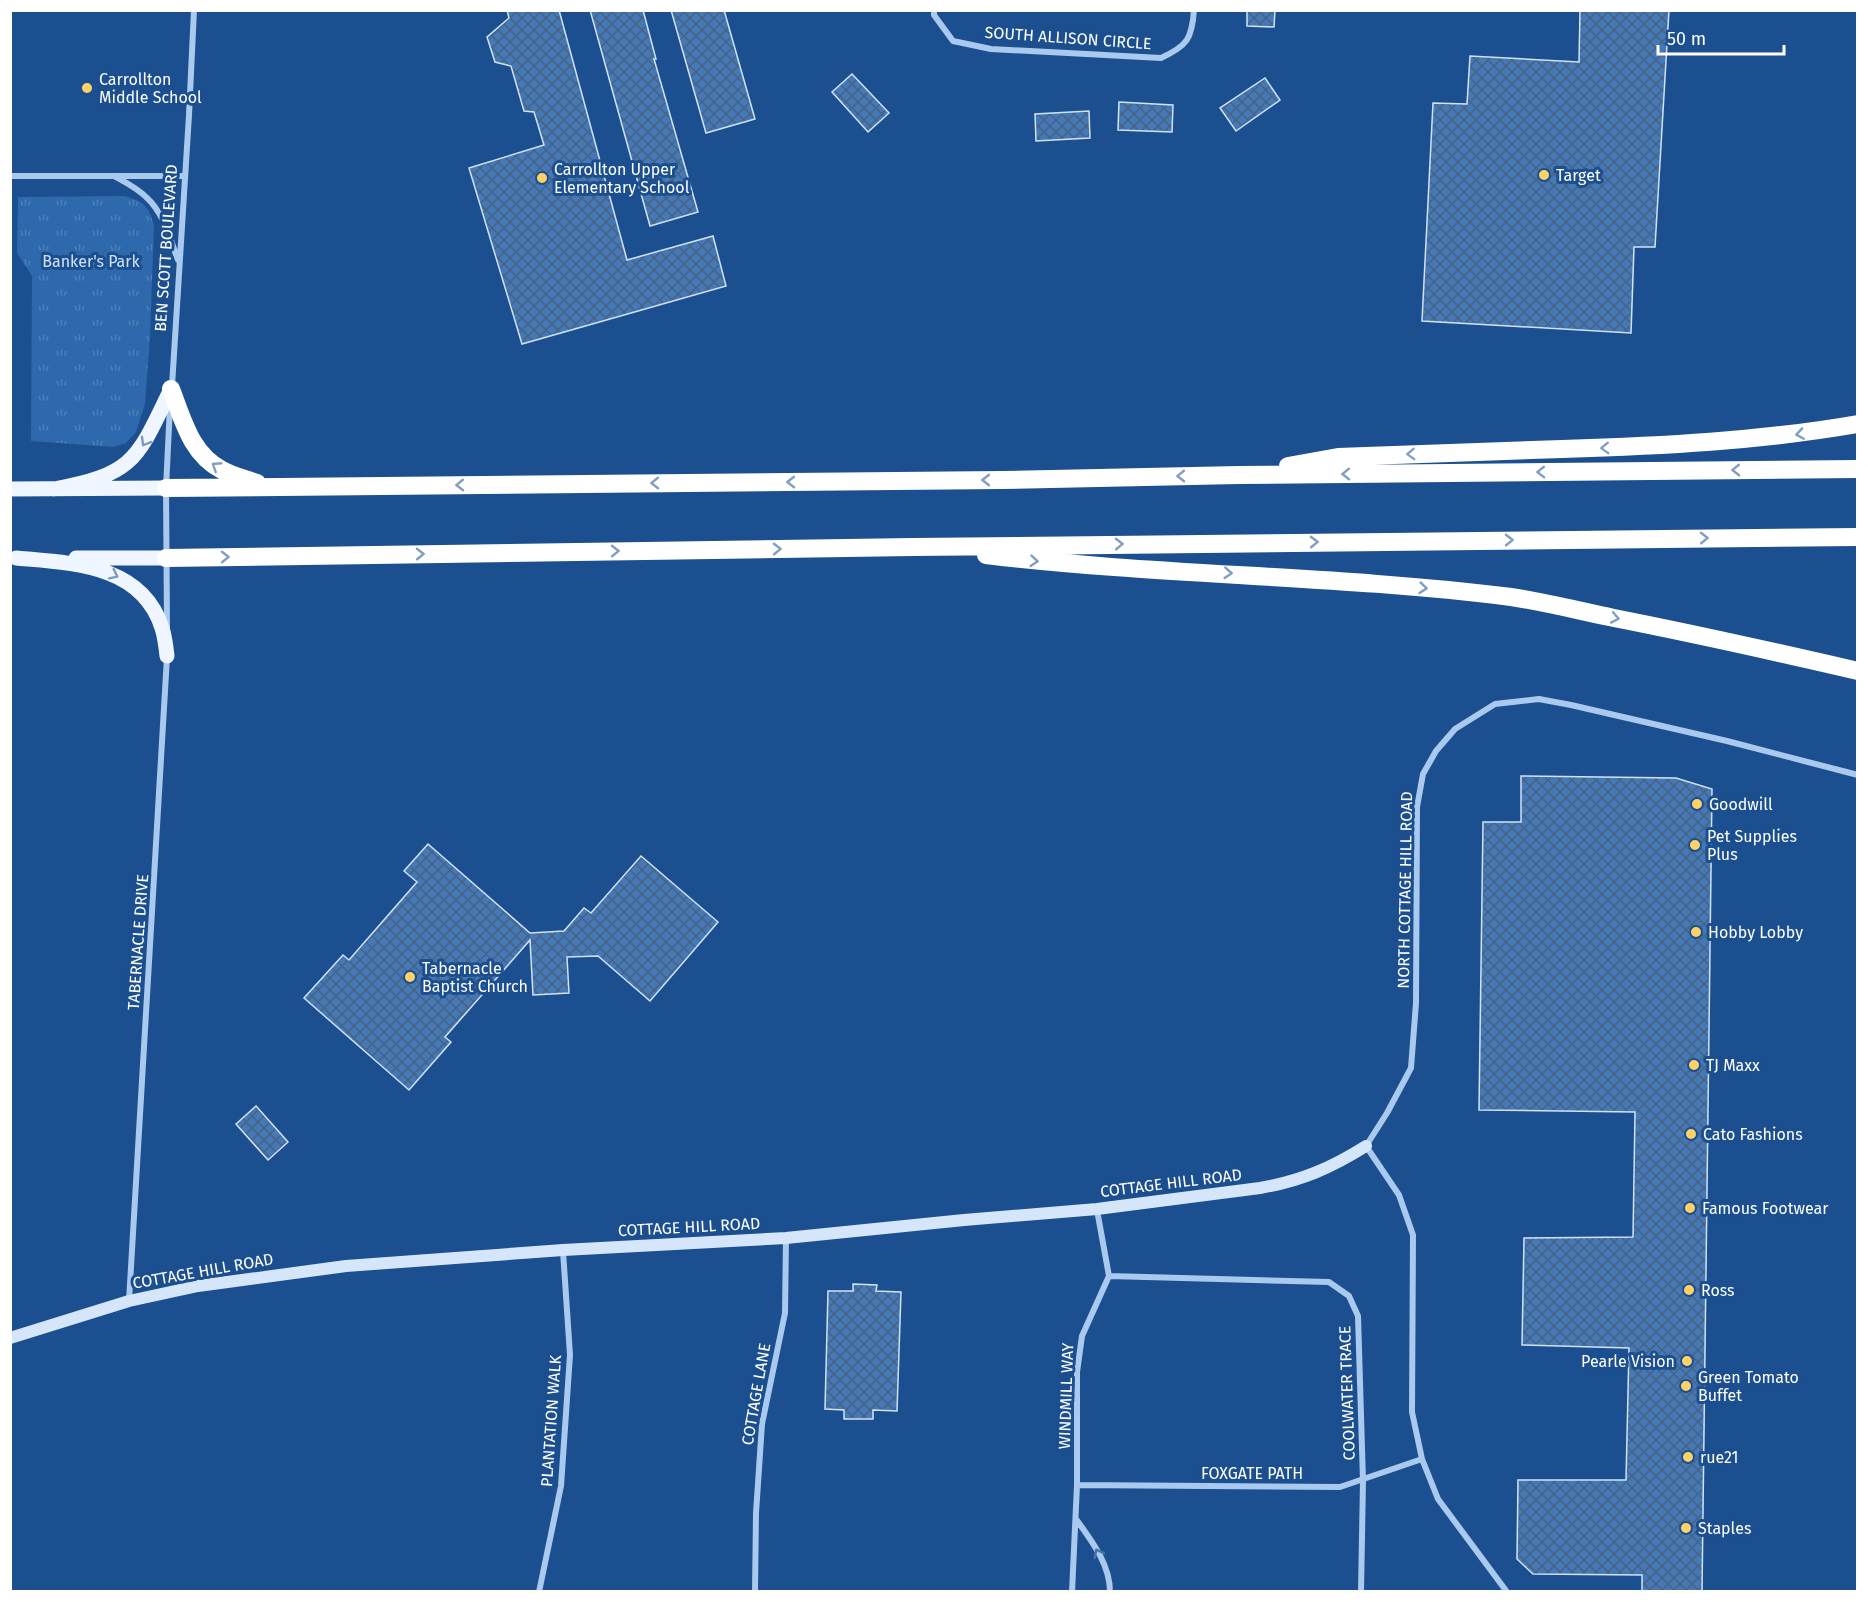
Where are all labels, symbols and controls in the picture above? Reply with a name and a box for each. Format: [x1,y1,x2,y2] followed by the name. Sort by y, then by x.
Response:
[1658,18,1784,56] scale bar
[984,23,1152,53] street label: SOUTH ALLISON CIRCLE
[1667,28,1706,50] text: 50 m
[99,70,202,107] place label: Carrollton Middle School
[80,81,94,95] marker: Carrollton Middle School
[554,160,690,197] place label: Carrollton Upper Elementary School
[151,164,181,332] street label: BEN SCOTT BOULEVARD
[1556,166,1601,185] place label: Target
[1537,168,1551,182] marker: Target
[535,171,549,185] marker: Carrollton Upper Elementary School
[42,252,140,271] park label: Banker's Park
[1795,427,1804,439] one-way arrow
[141,436,152,446] one-way arrow
[1601,441,1610,454] one-way arrow
[1406,448,1415,461] one-way arrow
[212,462,223,473] one-way arrow
[1732,464,1741,476] one-way arrow
[1537,466,1546,478] one-way arrow
[1342,468,1351,480] one-way arrow
[1176,470,1185,483] one-way arrow
[981,474,990,486] one-way arrow
[786,476,795,488] one-way arrow
[651,477,660,489] one-way arrow
[456,479,465,492] one-way arrow
[1699,532,1708,544] one-way arrow
[1504,534,1513,546] one-way arrow
[1309,536,1318,548] one-way arrow
[1114,538,1123,551] one-way arrow
[772,543,781,555] one-way arrow
[610,545,619,558] one-way arrow
[415,548,424,560] one-way arrow
[220,551,229,563] one-way arrow
[1029,554,1038,567] one-way arrow
[1224,567,1233,580] one-way arrow
[108,568,119,580] one-way arrow
[1418,581,1427,594] one-way arrow
[1610,611,1620,624] one-way arrow
[1394,791,1416,989] street label: NORTH COTTAGE HILL ROAD
[1709,795,1773,814] place label: Goodwill
[1690,797,1704,811] marker: Goodwill
[1707,827,1797,864] place label: Pet Supplies Plus
[1688,838,1702,852] marker: Pet Supplies Plus
[124,873,152,1011] street label: TABERNACLE DRIVE
[1708,923,1803,942] place label: Hobby Lobby
[1689,925,1703,939] marker: Hobby Lobby
[422,959,528,996] place label: Tabernacle Baptist Church
[403,970,417,984] marker: Tabernacle Baptist Church
[1706,1056,1760,1075] place label: TJ Maxx
[1687,1058,1701,1072] marker: TJ Maxx
[1703,1125,1803,1144] place label: Cato Fashions
[1684,1127,1698,1141] marker: Cato Fashions
[1099,1165,1243,1201] street label: COTTAGE HILL ROAD
[1702,1199,1829,1218] place label: Famous Footwear
[1683,1201,1697,1215] marker: Famous Footwear
[617,1214,761,1240] street label: COTTAGE HILL ROAD
[131,1249,275,1293] street label: COTTAGE HILL ROAD
[1701,1281,1735,1300] place label: Ross
[1682,1283,1696,1297] marker: Ross
[1335,1325,1359,1461] street label: COOLWATER TRACE
[738,1341,774,1447] street label: COTTAGE LANE
[1055,1342,1077,1450] street label: WINDMILL WAY
[1581,1352,1675,1371] place label: Pearle Vision
[537,1354,565,1488] street label: PLANTATION WALK
[1680,1354,1694,1368] marker: Pearle Vision
[1698,1368,1799,1405] place label: Green Tomato Buffet
[1679,1379,1693,1393] marker: Green Tomato Buffet
[1700,1448,1738,1467] place label: rue21
[1681,1450,1695,1464] marker: rue21
[1201,1464,1303,1483] street label: FOXGATE PATH
[1698,1519,1751,1538] place label: Staples
[1679,1521,1693,1535] marker: Staples
[1094,1549,1105,1559] one-way arrow

